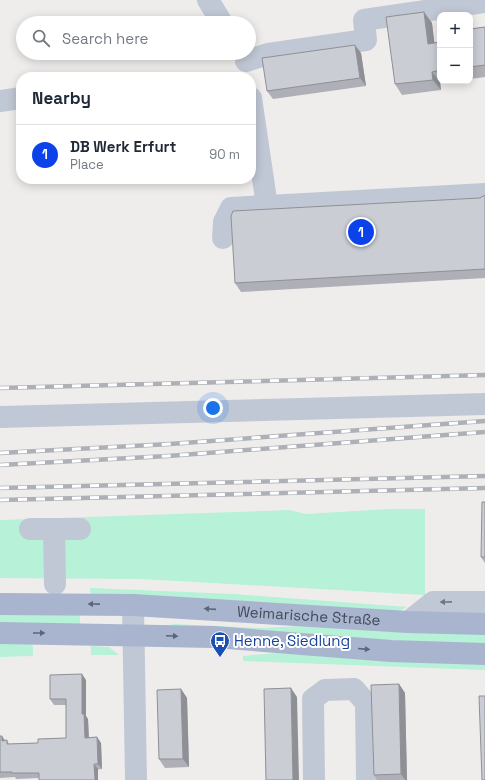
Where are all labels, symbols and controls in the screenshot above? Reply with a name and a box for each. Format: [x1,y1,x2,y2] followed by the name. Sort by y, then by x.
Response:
[437,12,473,84] map controls
[437,12,473,48] button: +
[16,16,256,60] search box
[30,27,52,49] icon: search
[62,29,148,48] text: Search here
[437,48,473,84] button: −
[32,87,91,109] text: Nearby
[70,137,176,156] text: DB Werk Erfurt
[42,146,48,163] text: 1
[209,146,240,163] text: 90 m
[70,156,104,173] text: Place
[348,217,374,247] pin: 1
[203,398,223,418] your location
[439,599,452,605] one-way arrow
[87,601,100,607] one-way arrow
[236,601,381,629] street label: Weimarische Straße
[204,606,216,613] one-way arrow
[33,630,46,636] one-way arrow
[209,630,231,658] bus stop icon: Henne, Siedlung
[234,631,350,650] place label: Henne, Siedlung
[166,633,179,639] one-way arrow
[358,646,370,653] one-way arrow

